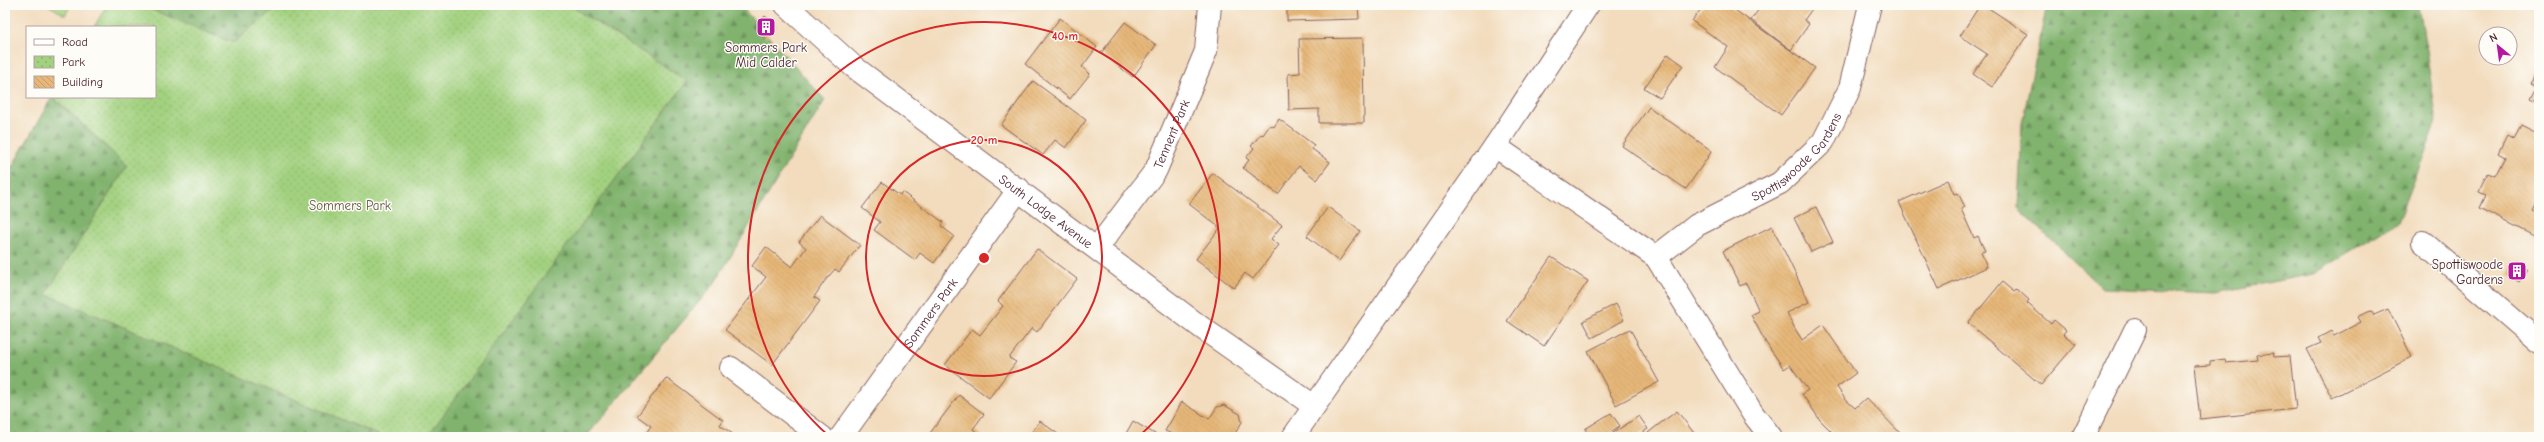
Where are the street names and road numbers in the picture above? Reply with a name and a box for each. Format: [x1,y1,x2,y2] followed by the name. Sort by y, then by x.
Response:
[1150,96,1193,171] street label: Tennent Park
[1749,110,1844,204] street label: Spottiswoode Gardens
[996,171,1096,251] street label: South Lodge Avenue
[900,274,961,350] street label: Sommers Park

